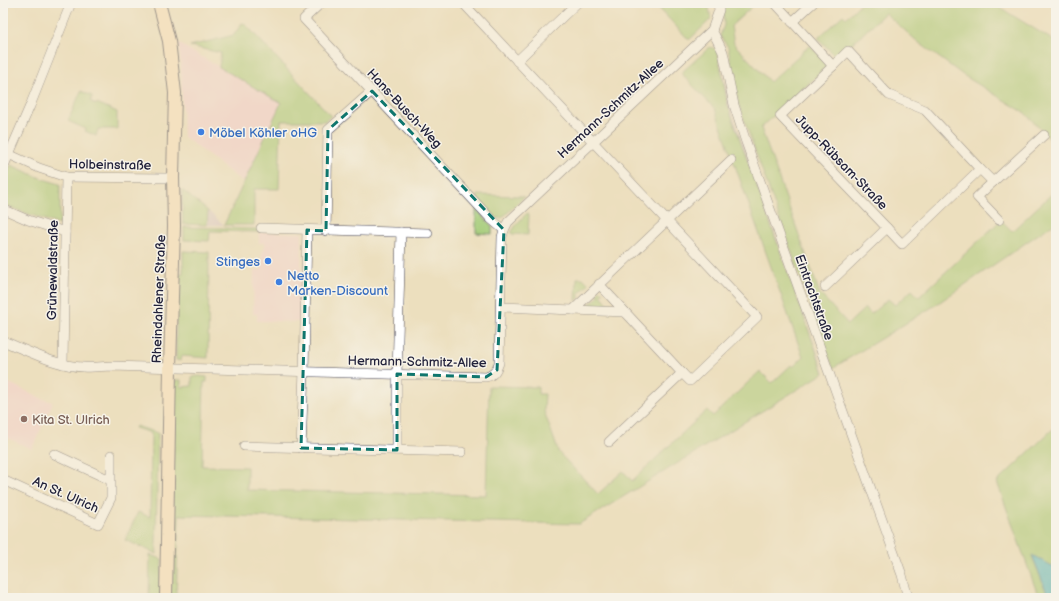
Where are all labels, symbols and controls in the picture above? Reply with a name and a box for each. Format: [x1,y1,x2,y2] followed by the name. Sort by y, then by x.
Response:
[554,55,667,162] street label: Hermann-Schmitz-Allee
[363,66,445,152] street label: Hans-Busch-Weg
[792,112,891,214] street label: Jupp-Rübsam-Straße
[209,125,317,141] place label: Möbel Köhler oHG
[196,127,206,137] marker: Möbel Köhler oHG
[69,156,152,174] street label: Holbeinstraße
[44,219,62,320] street label: Grünewaldstraße
[149,234,169,364] street label: Rheindahlener Straße
[791,252,837,343] street label: Eintrachtstraße
[216,254,261,270] place label: Stinges
[263,256,273,266] marker: Stinges
[287,268,388,299] place label: Netto Marken-Discount
[274,277,284,287] marker: Netto Marken-Discount
[347,353,487,371] street label: Hermann-Schmitz-Allee
[32,412,110,428] place label: Kita St. Ulrich
[19,414,29,424] marker: Kita St. Ulrich
[30,473,101,517] street label: An St. Ulrich

